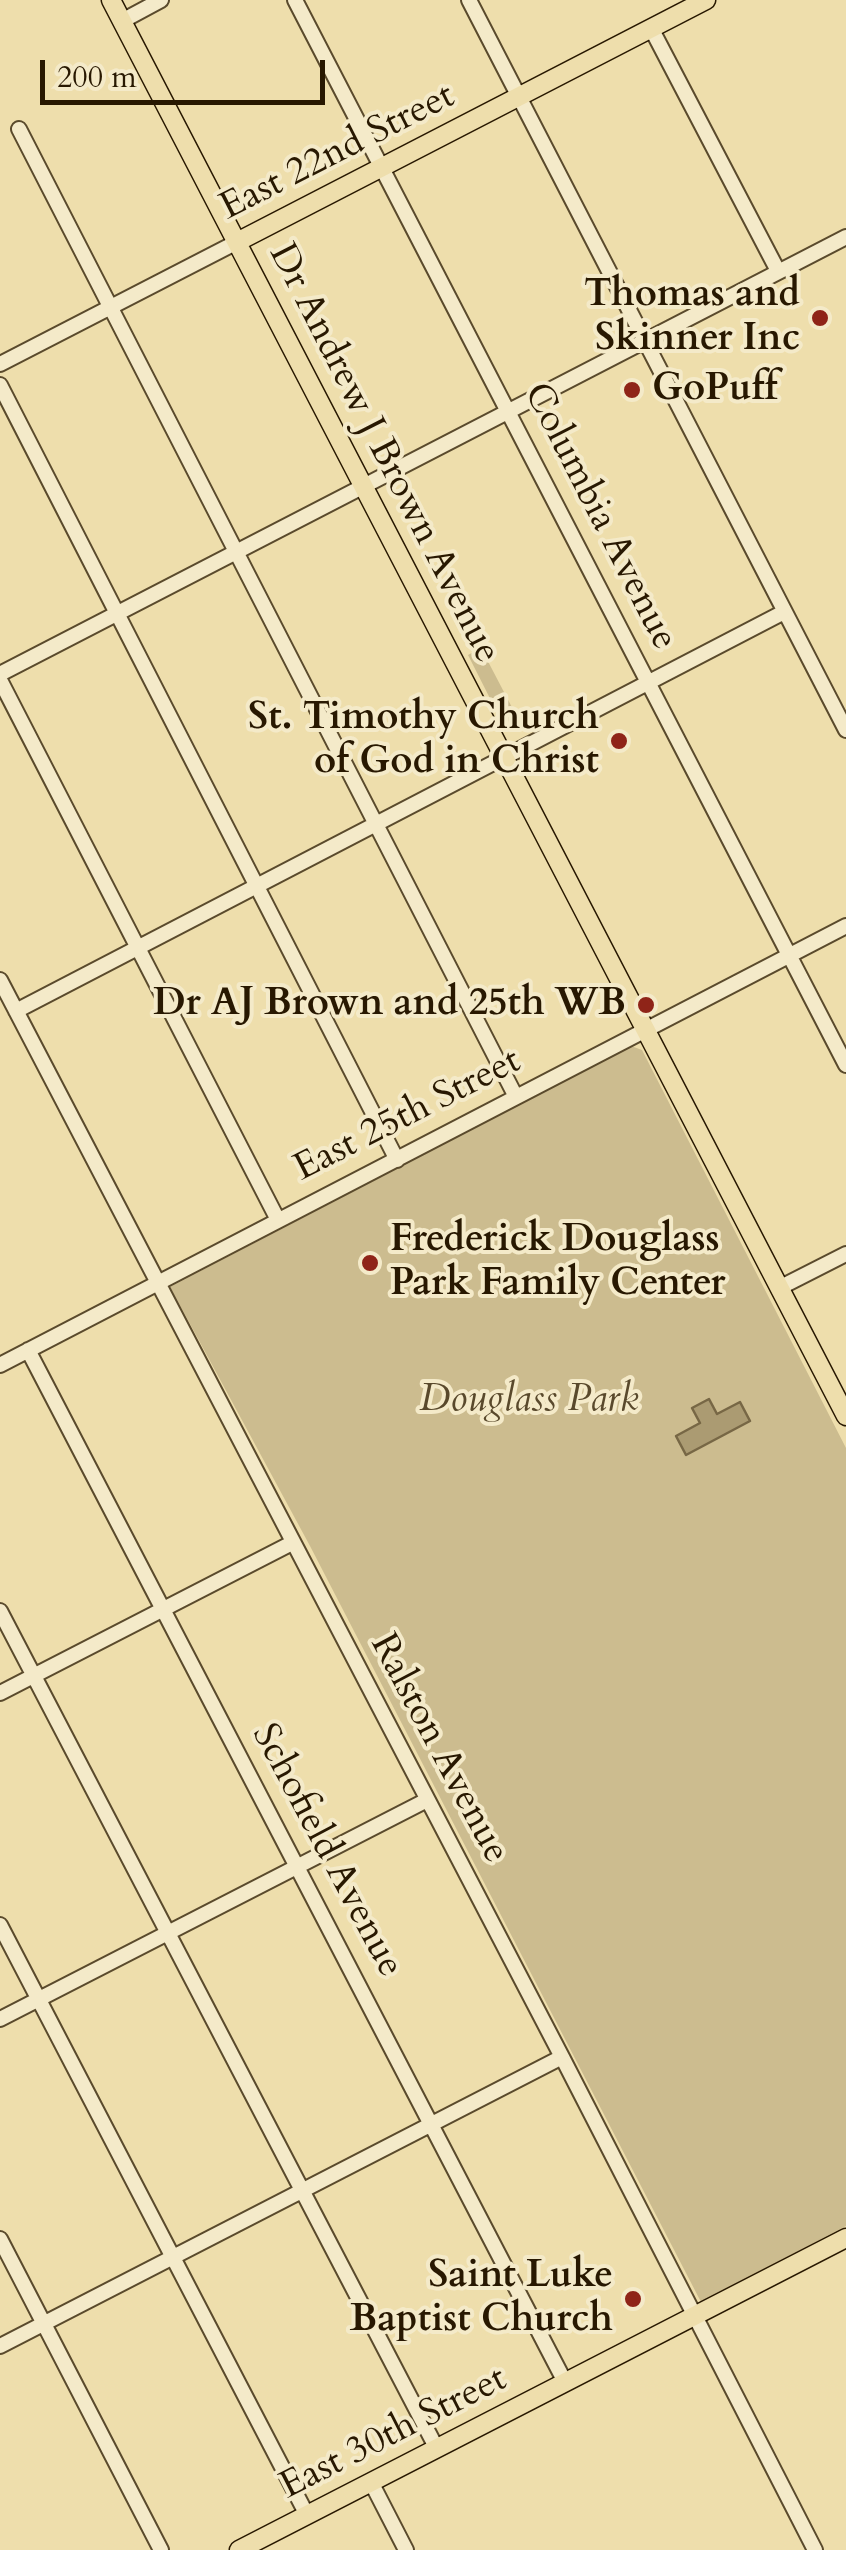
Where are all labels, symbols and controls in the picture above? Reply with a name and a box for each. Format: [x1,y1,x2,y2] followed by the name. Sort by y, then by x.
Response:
[45,40,330,102] scale bar
[57,57,137,98] text: 200 m
[213,74,463,232] street label: East 22nd Street
[257,237,509,671] street label: Dr Andrew J Brown Avenue
[584,273,800,362] place label: Thomas and Skinner Inc
[809,307,831,329] marker: Thomas and Skinner Inc
[652,367,778,413] place label: GoPuff
[512,376,686,658] street label: Columbia Avenue
[621,379,643,401] marker: GoPuff
[248,696,599,786] place label: St. Timothy Church of God in Christ
[608,730,630,752] marker: St. Timothy Church of God in Christ
[153,982,626,1028] place label: Dr AJ Brown and 25th WB
[635,994,657,1016] marker: Dr AJ Brown and 25th WB
[287,1039,529,1193] street label: East 25th Street
[390,1218,726,1308] place label: Frederick Douglass Park Family Center
[359,1252,381,1274] marker: Frederick Douglass Park Family Center
[420,1378,638,1424] park label: Douglass Park
[359,1627,517,1871] street label: Ralston Avenue
[240,1717,412,1985] street label: Schofield Avenue
[350,2254,613,2344] place label: Saint Luke Baptist Church
[622,2288,644,2310] marker: Saint Luke Baptist Church
[273,2357,515,2511] street label: East 30th Street

